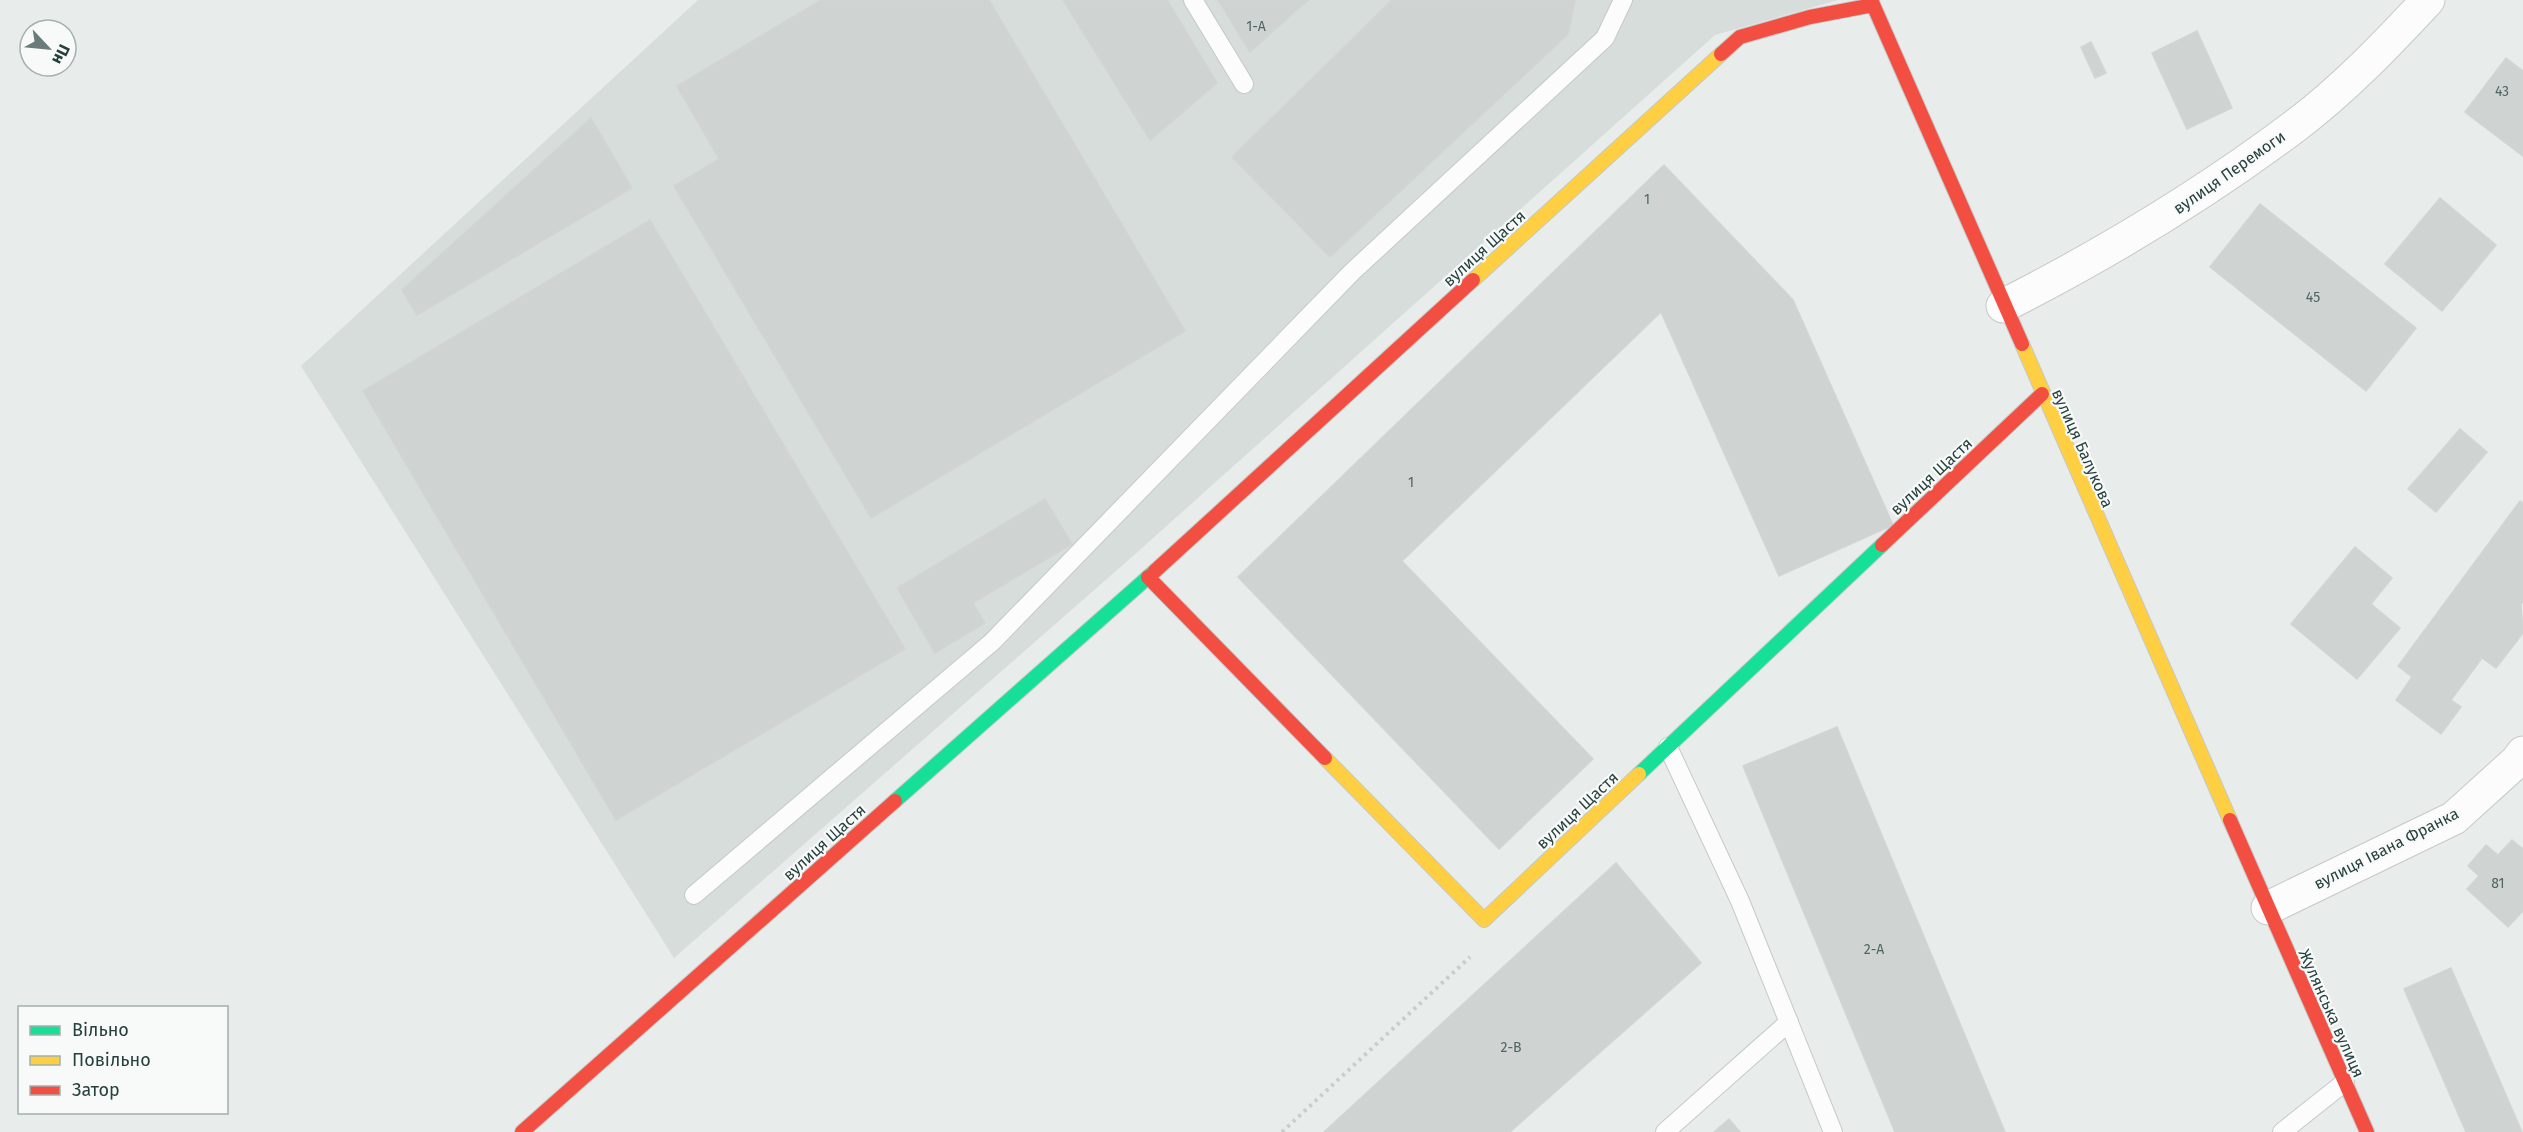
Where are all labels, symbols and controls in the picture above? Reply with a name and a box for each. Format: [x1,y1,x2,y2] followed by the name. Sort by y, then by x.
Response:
[18,18,78,78] north arrow
[1246,18,1266,35] house number: 1-А
[48,41,74,68] text: Пн
[2495,83,2509,100] house number: 43
[2170,127,2289,218] street label: вулиця Перемоги
[1644,191,1650,208] house number: 1
[1439,206,1530,290] street label: вулиця Щастя
[2306,289,2320,306] house number: 45
[2048,386,2117,510] street label: вулиця Балукова
[1887,434,1976,519] street label: вулиця Щастя
[1408,474,1414,491] house number: 1
[1533,768,1622,853] street label: вулиця Щастя
[779,800,870,884] street label: вулиця Щастя
[2311,804,2462,893] street label: вулиця Івана Франка
[2491,875,2505,892] house number: 81
[1864,941,1884,958] house number: 2-А
[2295,946,2368,1080] street label: Жулянська вулиця
[18,1006,228,1114] legend
[72,1019,129,1041] text: Вільно
[1500,1039,1522,1056] house number: 2-В
[72,1049,151,1071] text: Повільно
[72,1079,120,1101] text: Затор

